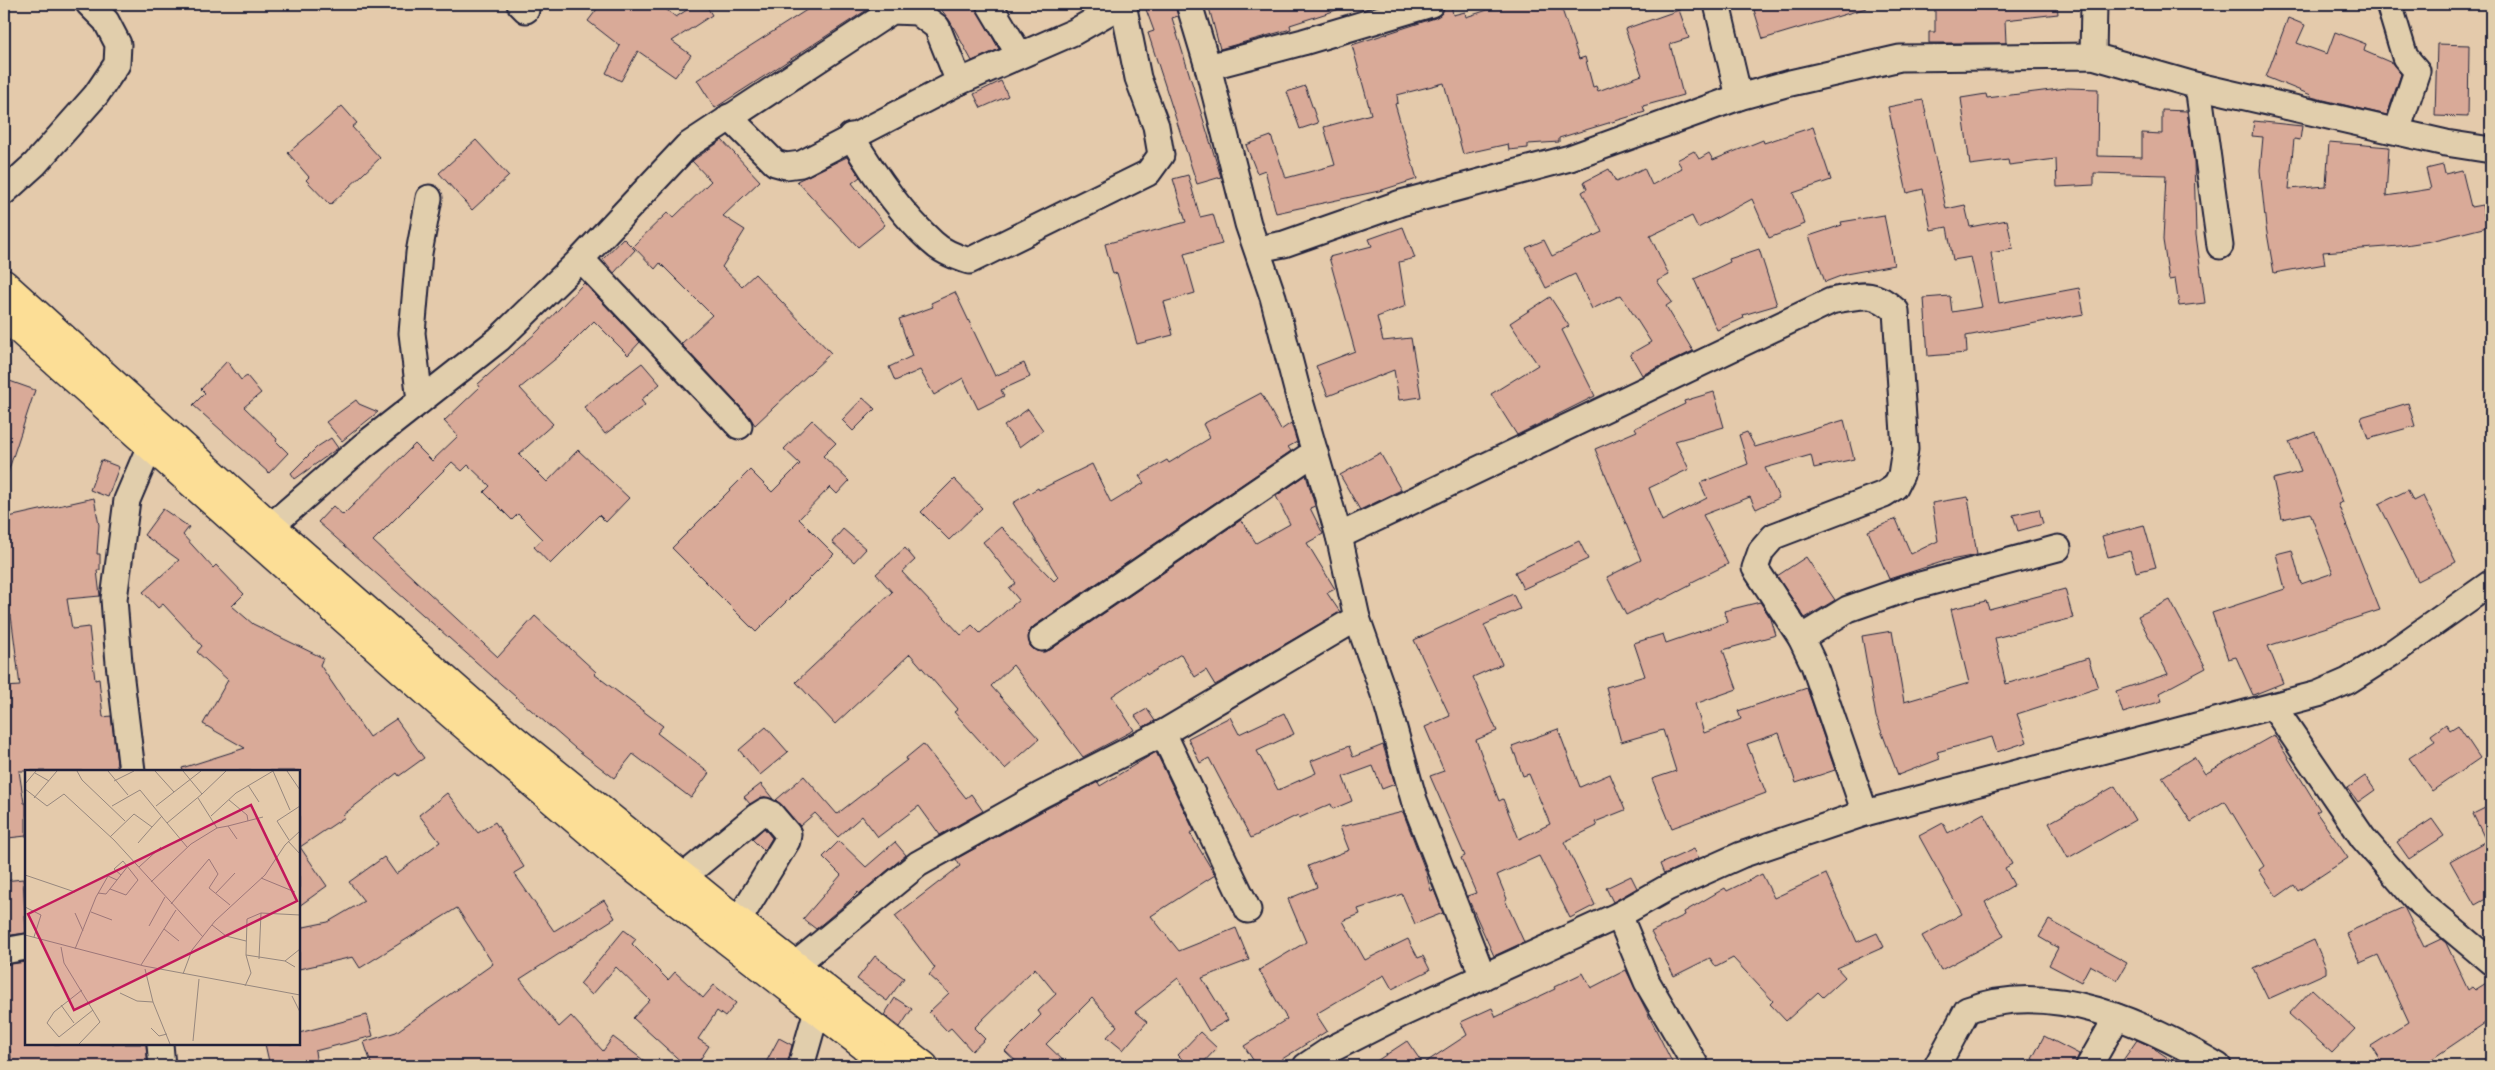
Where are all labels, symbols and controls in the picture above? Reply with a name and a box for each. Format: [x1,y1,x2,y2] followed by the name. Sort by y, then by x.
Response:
[25,770,300,1045] inset map

